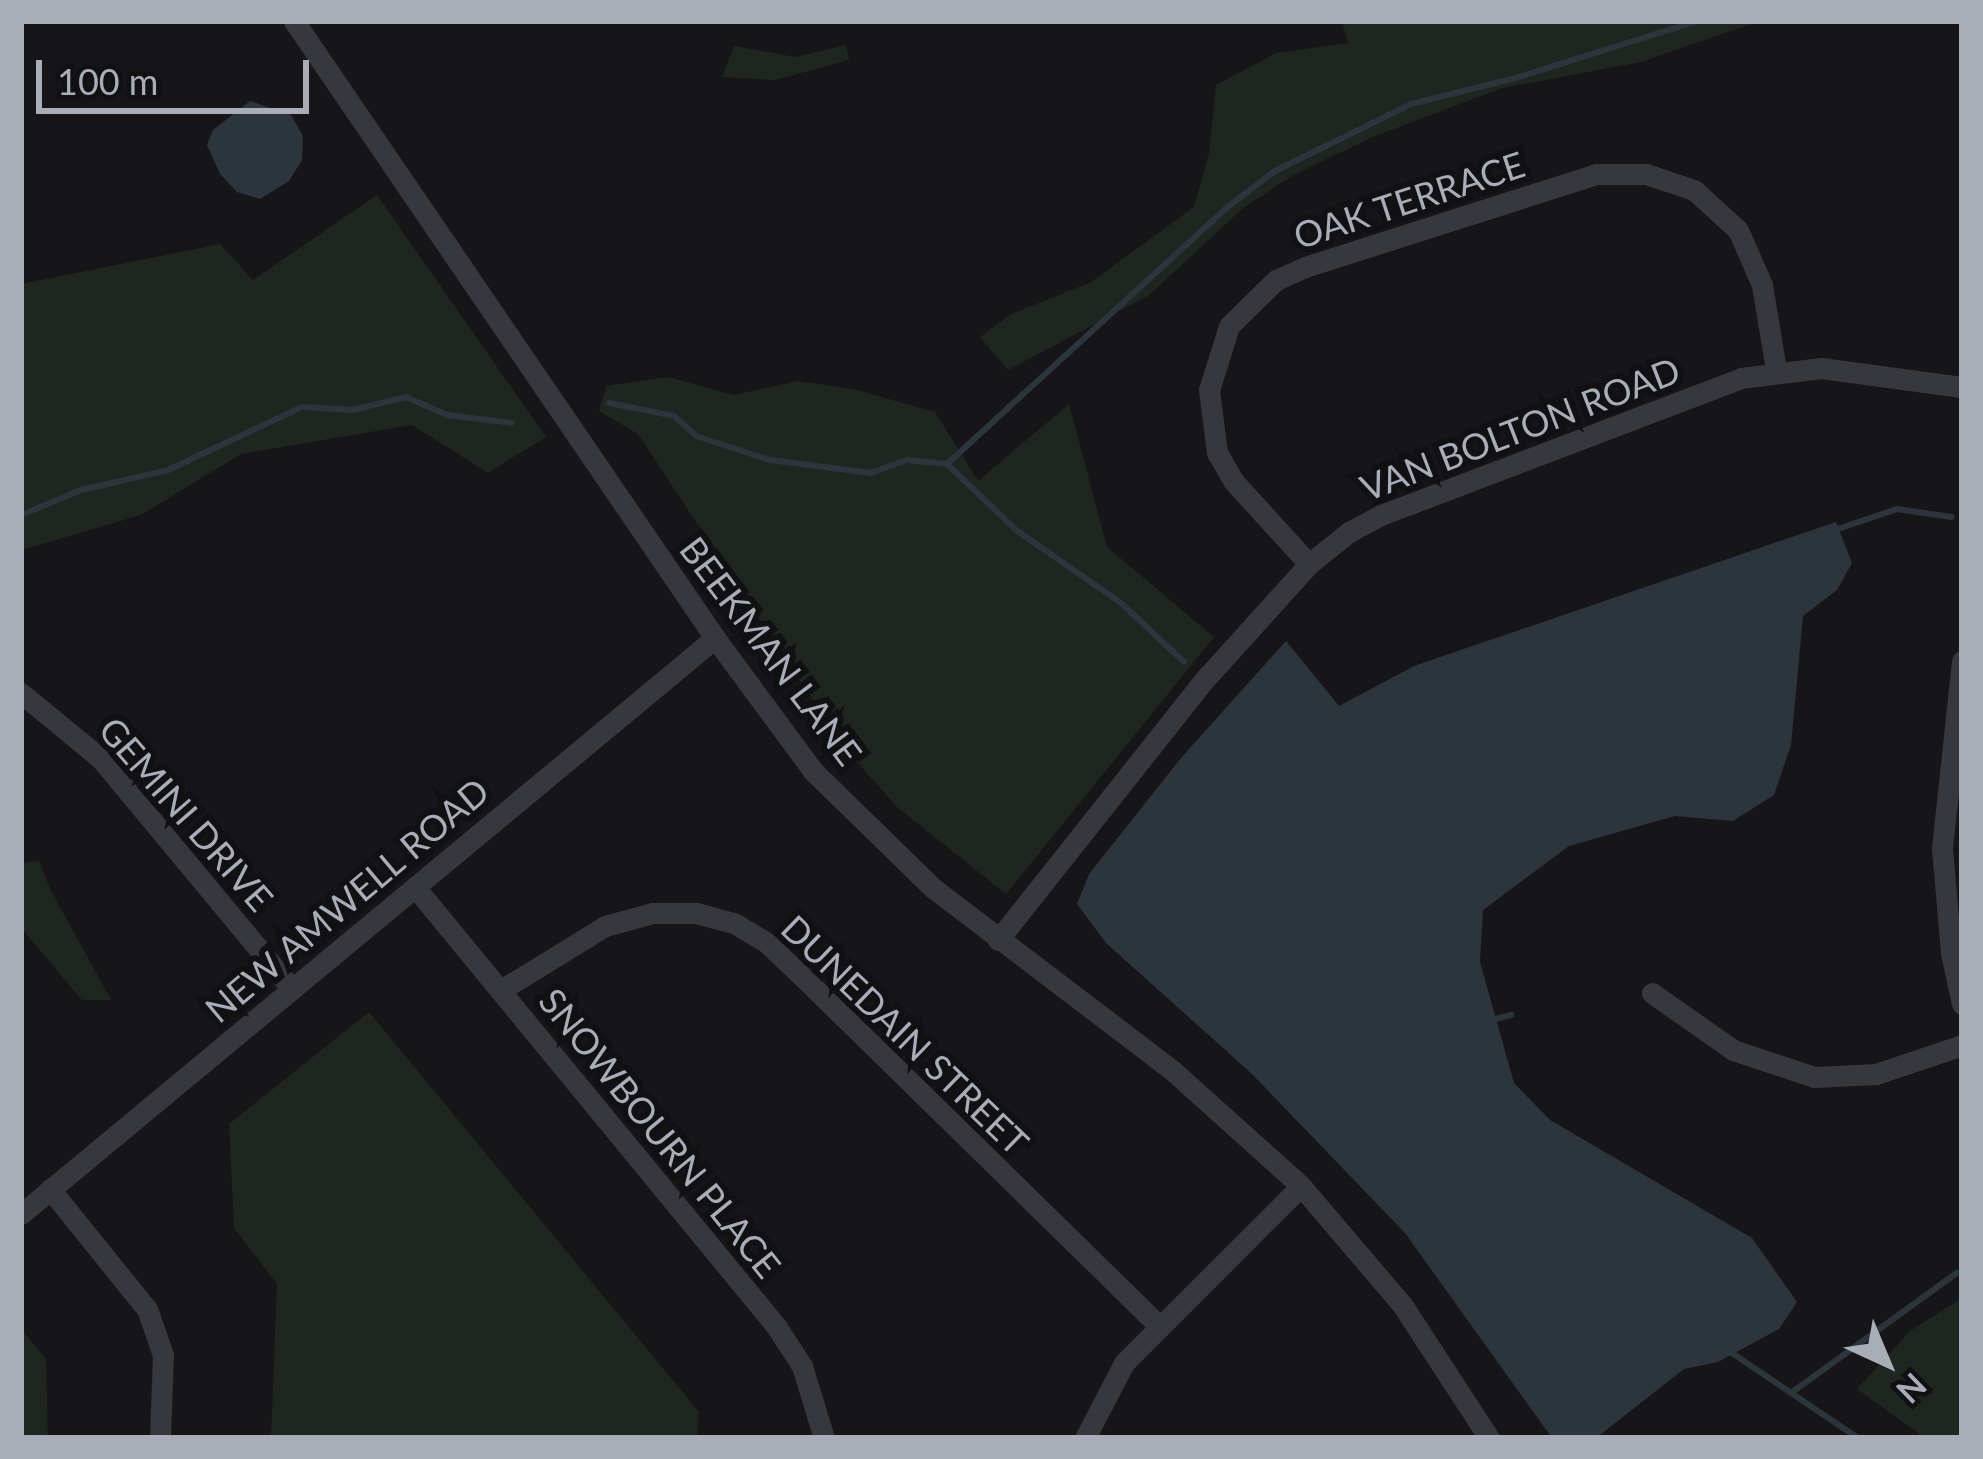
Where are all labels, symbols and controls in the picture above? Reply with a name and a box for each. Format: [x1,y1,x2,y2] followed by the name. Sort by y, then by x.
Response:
[42,36,315,110] scale bar
[57,59,158,103] text: 100 m
[1288,142,1530,258] street label: OAK TERRACE
[1354,348,1686,510] street label: VAN BOLTON ROAD
[671,528,871,774] street label: BEEKMAN LANE
[90,708,282,920] street label: GEMINI DRIVE
[196,768,498,1032] street label: NEW AMWELL ROAD
[773,906,1037,1164] street label: DUNEDAIN STREET
[530,980,790,1286] street label: SNOWBOURN PLACE
[1827,1303,1947,1423] north arrow
[1889,1366,1935,1412] text: N

